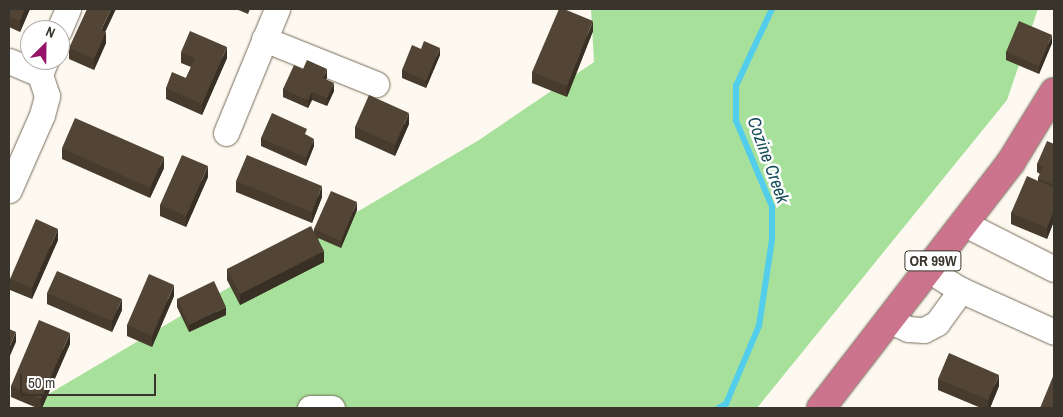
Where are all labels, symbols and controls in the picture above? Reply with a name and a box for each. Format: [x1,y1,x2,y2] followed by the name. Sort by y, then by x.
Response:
[20,20,70,70] north arrow
[43,22,58,42] text: N
[742,114,794,206] water label: Cozine Creek
[904,248,962,274] road number: OR 99W
[22,364,159,396] scale bar
[28,372,55,393] text: 50 m

